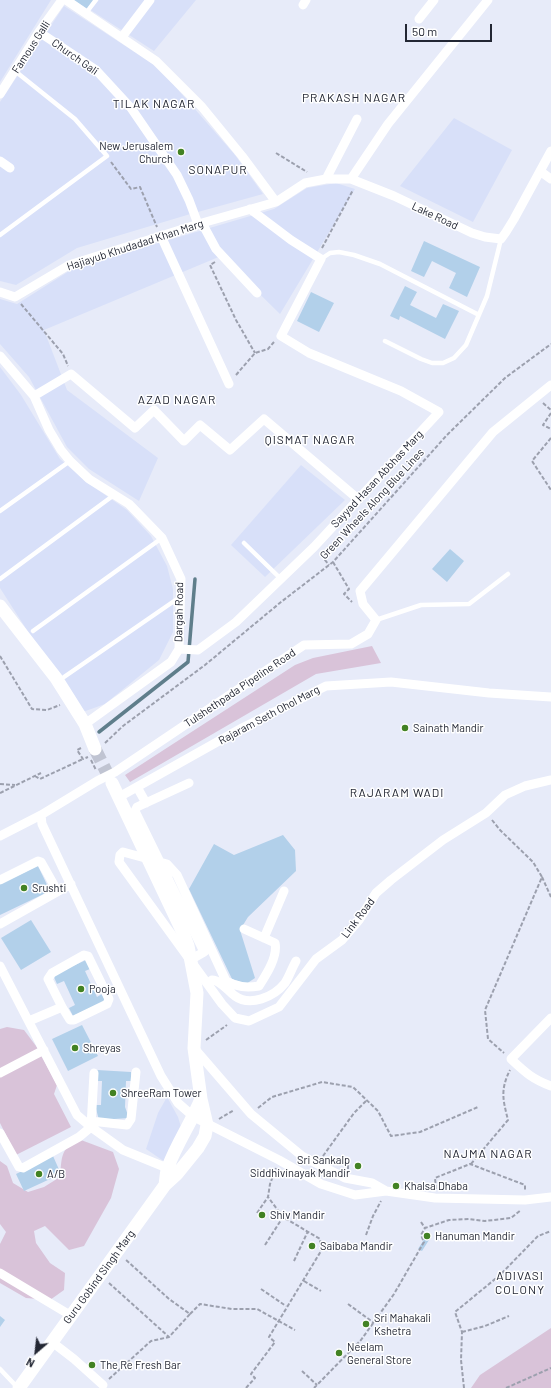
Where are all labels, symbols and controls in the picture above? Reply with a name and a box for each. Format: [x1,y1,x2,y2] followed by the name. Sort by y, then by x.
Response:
[407,16,494,42] scale bar
[9,18,53,76] street label: Famous Galli
[412,24,437,38] text: 50 m
[49,36,101,78] street label: Church Gali
[302,91,406,105] district label: PRAKASH NAGAR
[113,97,195,111] district label: TILAK NAGAR
[99,139,173,165] place label: New Jerusalem Church
[176,147,186,157] marker: New Jerusalem Church
[188,163,248,177] district label: SONAPUR
[410,200,460,232] street label: Lake Road
[65,217,205,273] street label: Hajiayub Khudadad Khan Marg
[138,393,216,407] district label: AZAD NAGAR
[328,427,426,531] street label: Sayyad Hasan Abbhas Marg
[265,433,355,447] district label: QISMAT NAGAR
[317,446,427,562] street label: Green Wheels Along Blue Lines
[172,582,186,642] street label: Dargah Road
[182,646,298,730] street label: Tulshethpada Pipeline Road
[216,683,322,747] street label: Rajaram Seth Ohol Marg
[413,721,484,735] place label: Sainath Mandir
[400,723,410,733] marker: Sainath Mandir
[350,786,444,800] district label: RAJARAM WADI
[32,881,66,895] place label: Srushti
[19,883,29,893] marker: Srushti
[339,895,377,941] street label: Link Road
[89,982,116,996] place label: Pooja
[76,984,86,994] marker: Pooja
[83,1041,121,1055] place label: Shreyas
[70,1043,80,1053] marker: Shreyas
[121,1086,202,1100] place label: ShreeRam Tower
[108,1088,118,1098] marker: ShreeRam Tower
[443,1147,533,1161] district label: NAJMA NAGAR
[250,1153,350,1179] place label: Sri Sankalp Siddhivinayak Mandir
[353,1161,363,1171] marker: Sri Sankalp Siddhivinayak Mandir
[47,1167,65,1181] place label: A/B
[34,1169,44,1179] marker: A/B
[404,1179,468,1193] place label: Khalsa Dhaba
[391,1181,401,1191] marker: Khalsa Dhaba
[270,1208,325,1222] place label: Shiv Mandir
[257,1210,267,1220] marker: Shiv Mandir
[61,1228,137,1326] street label: Guru Gobind Singh Marg
[435,1229,515,1243] place label: Hanuman Mandir
[422,1231,432,1241] marker: Hanuman Mandir
[320,1239,392,1253] place label: Saibaba Mandir
[307,1241,317,1251] marker: Saibaba Mandir
[495,1269,545,1297] district label: ADIVASI COLONY
[374,1311,431,1337] place label: Sri Mahakali Kshetra
[361,1319,371,1329] marker: Sri Mahakali Kshetra
[16,1332,56,1372] north arrow
[347,1340,412,1366] place label: Neelam General Store
[334,1348,344,1358] marker: Neelam General Store
[24,1356,36,1370] text: N
[100,1358,181,1372] place label: The Re Fresh Bar
[87,1360,97,1370] marker: The Re Fresh Bar

